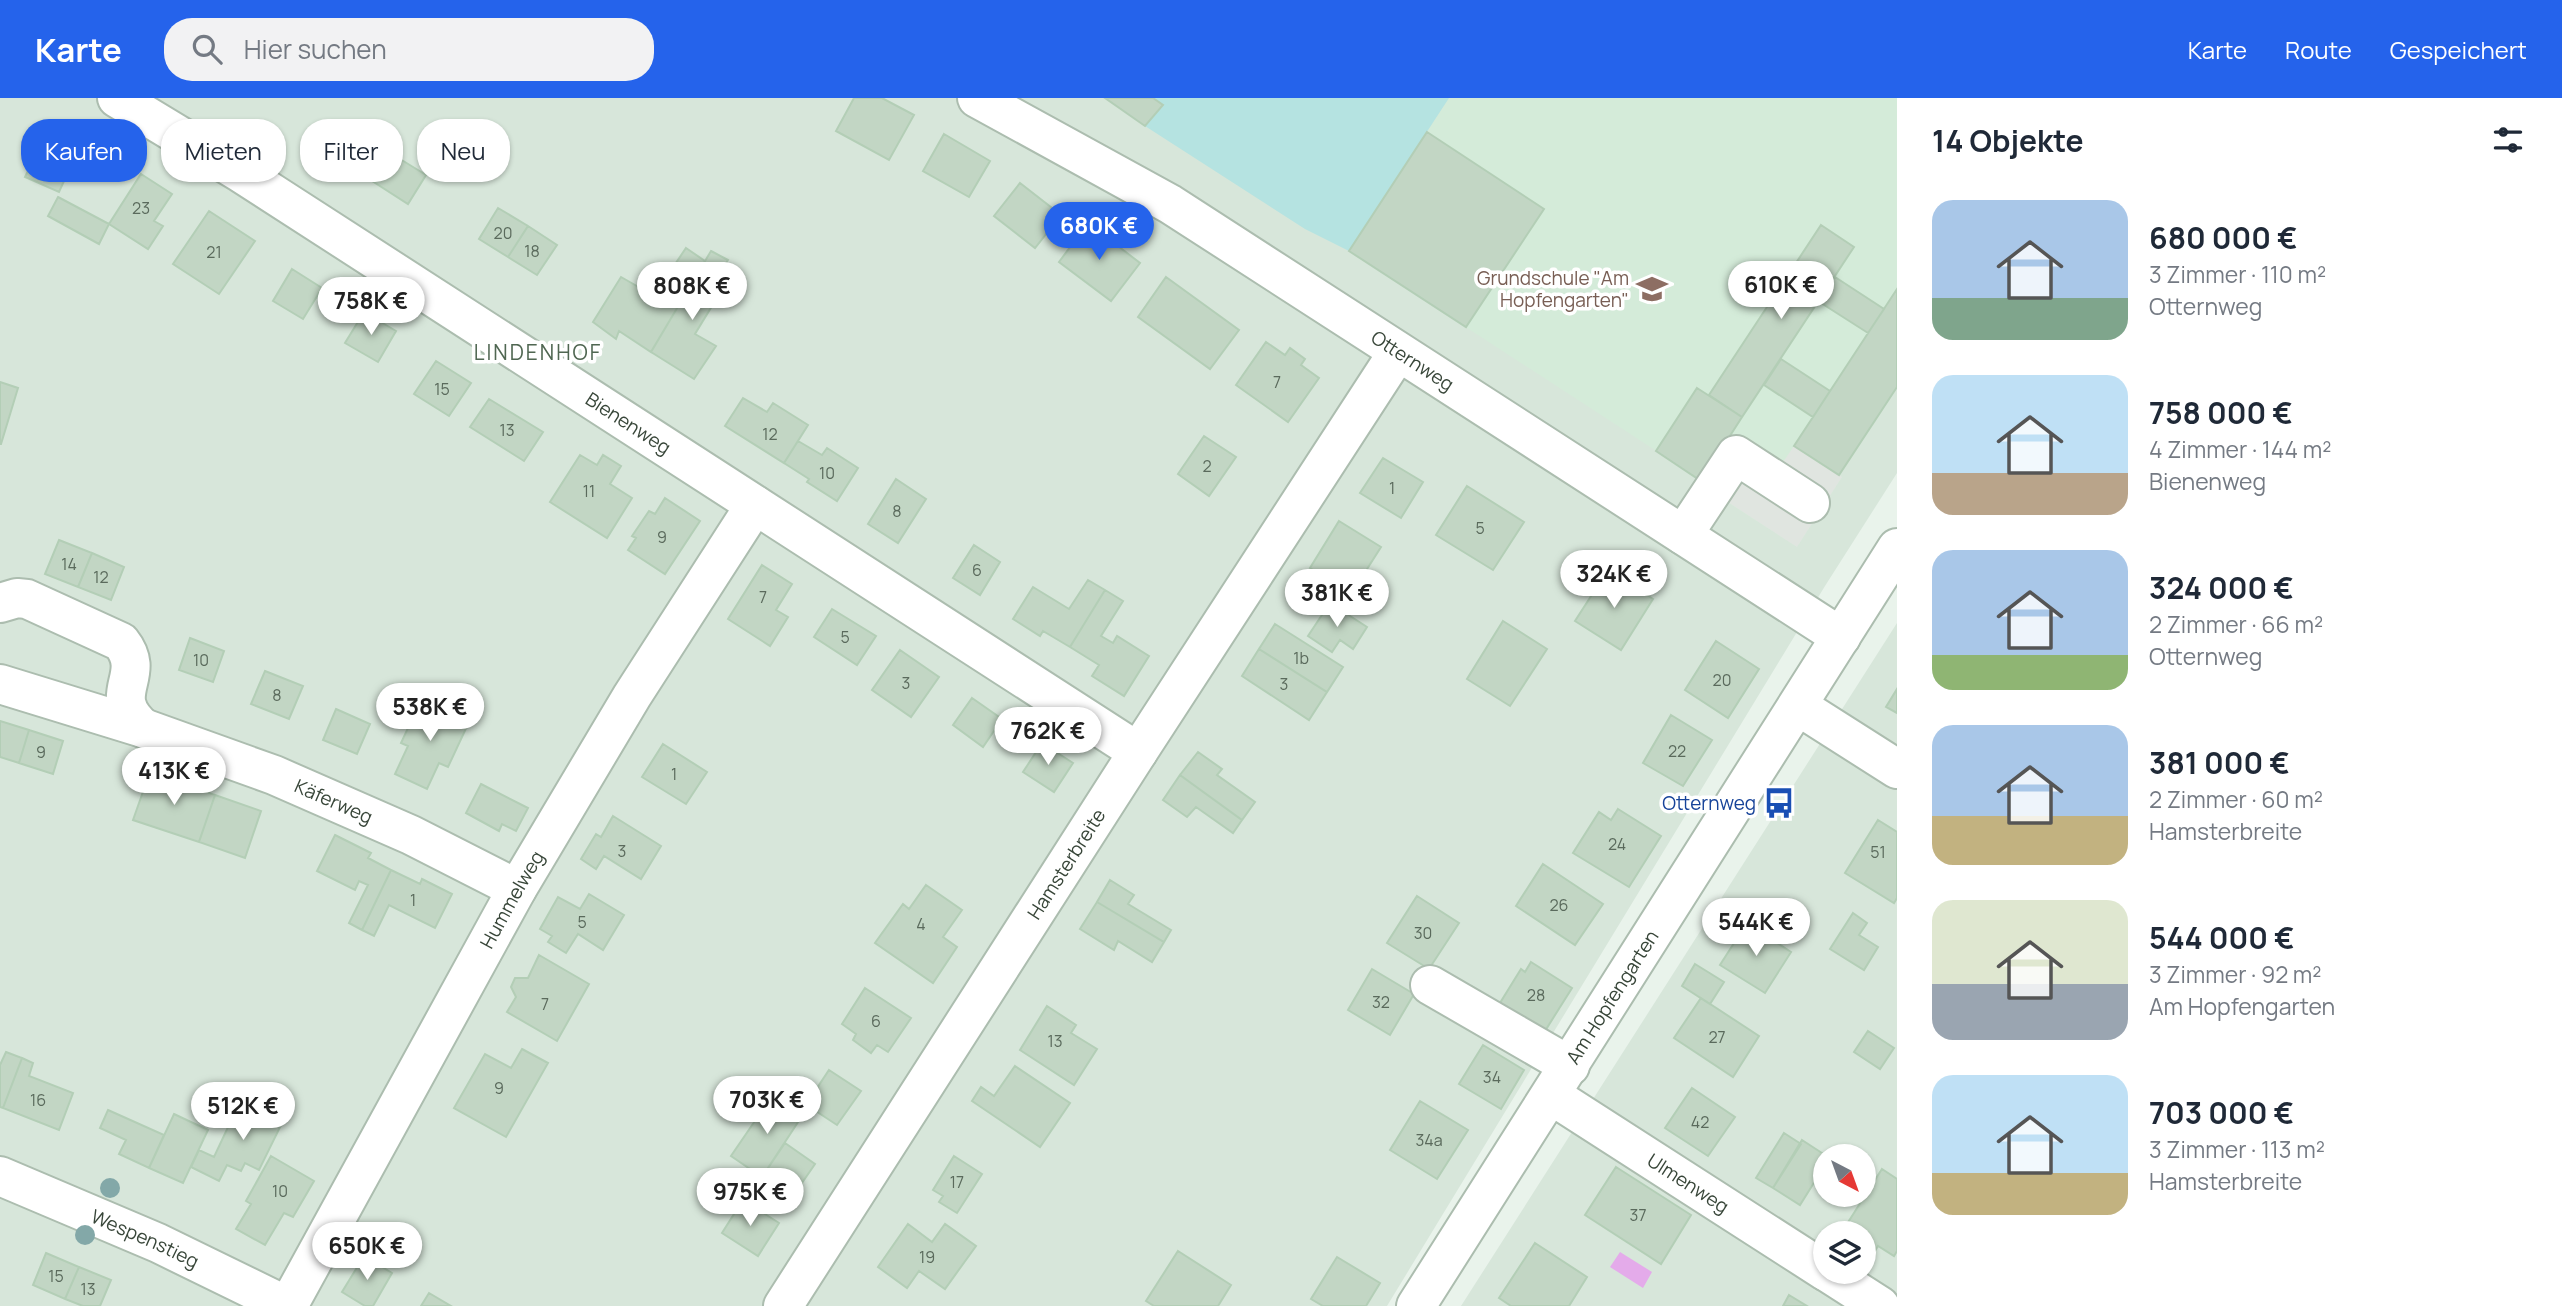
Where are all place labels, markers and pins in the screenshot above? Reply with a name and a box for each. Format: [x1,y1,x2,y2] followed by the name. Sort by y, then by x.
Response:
[1042,202,1156,262] pin: 680K €
[635,262,749,322] pin: 808K €
[1724,262,1838,321] pin: 610K €
[1477,265,1629,313] place label: Grundschule "Am Hopfengarten"
[1635,272,1669,306] school or university icon: Grundschule "Am Hopfengarten"
[314,278,428,337] pin: 758K €
[1557,550,1671,610] pin: 324K €
[1280,570,1394,629] pin: 381K €
[373,684,487,743] pin: 538K €
[991,708,1105,767] pin: 762K €
[117,748,231,807] pin: 413K €
[1762,786,1796,820] bus stop icon: Otternweg
[1662,790,1756,816] place label: Otternweg
[1699,898,1813,958] pin: 544K €
[710,1076,824,1136] pin: 703K €
[186,1082,300,1142] pin: 512K €
[693,1168,807,1228] pin: 975K €
[310,1222,424,1282] pin: 650K €

